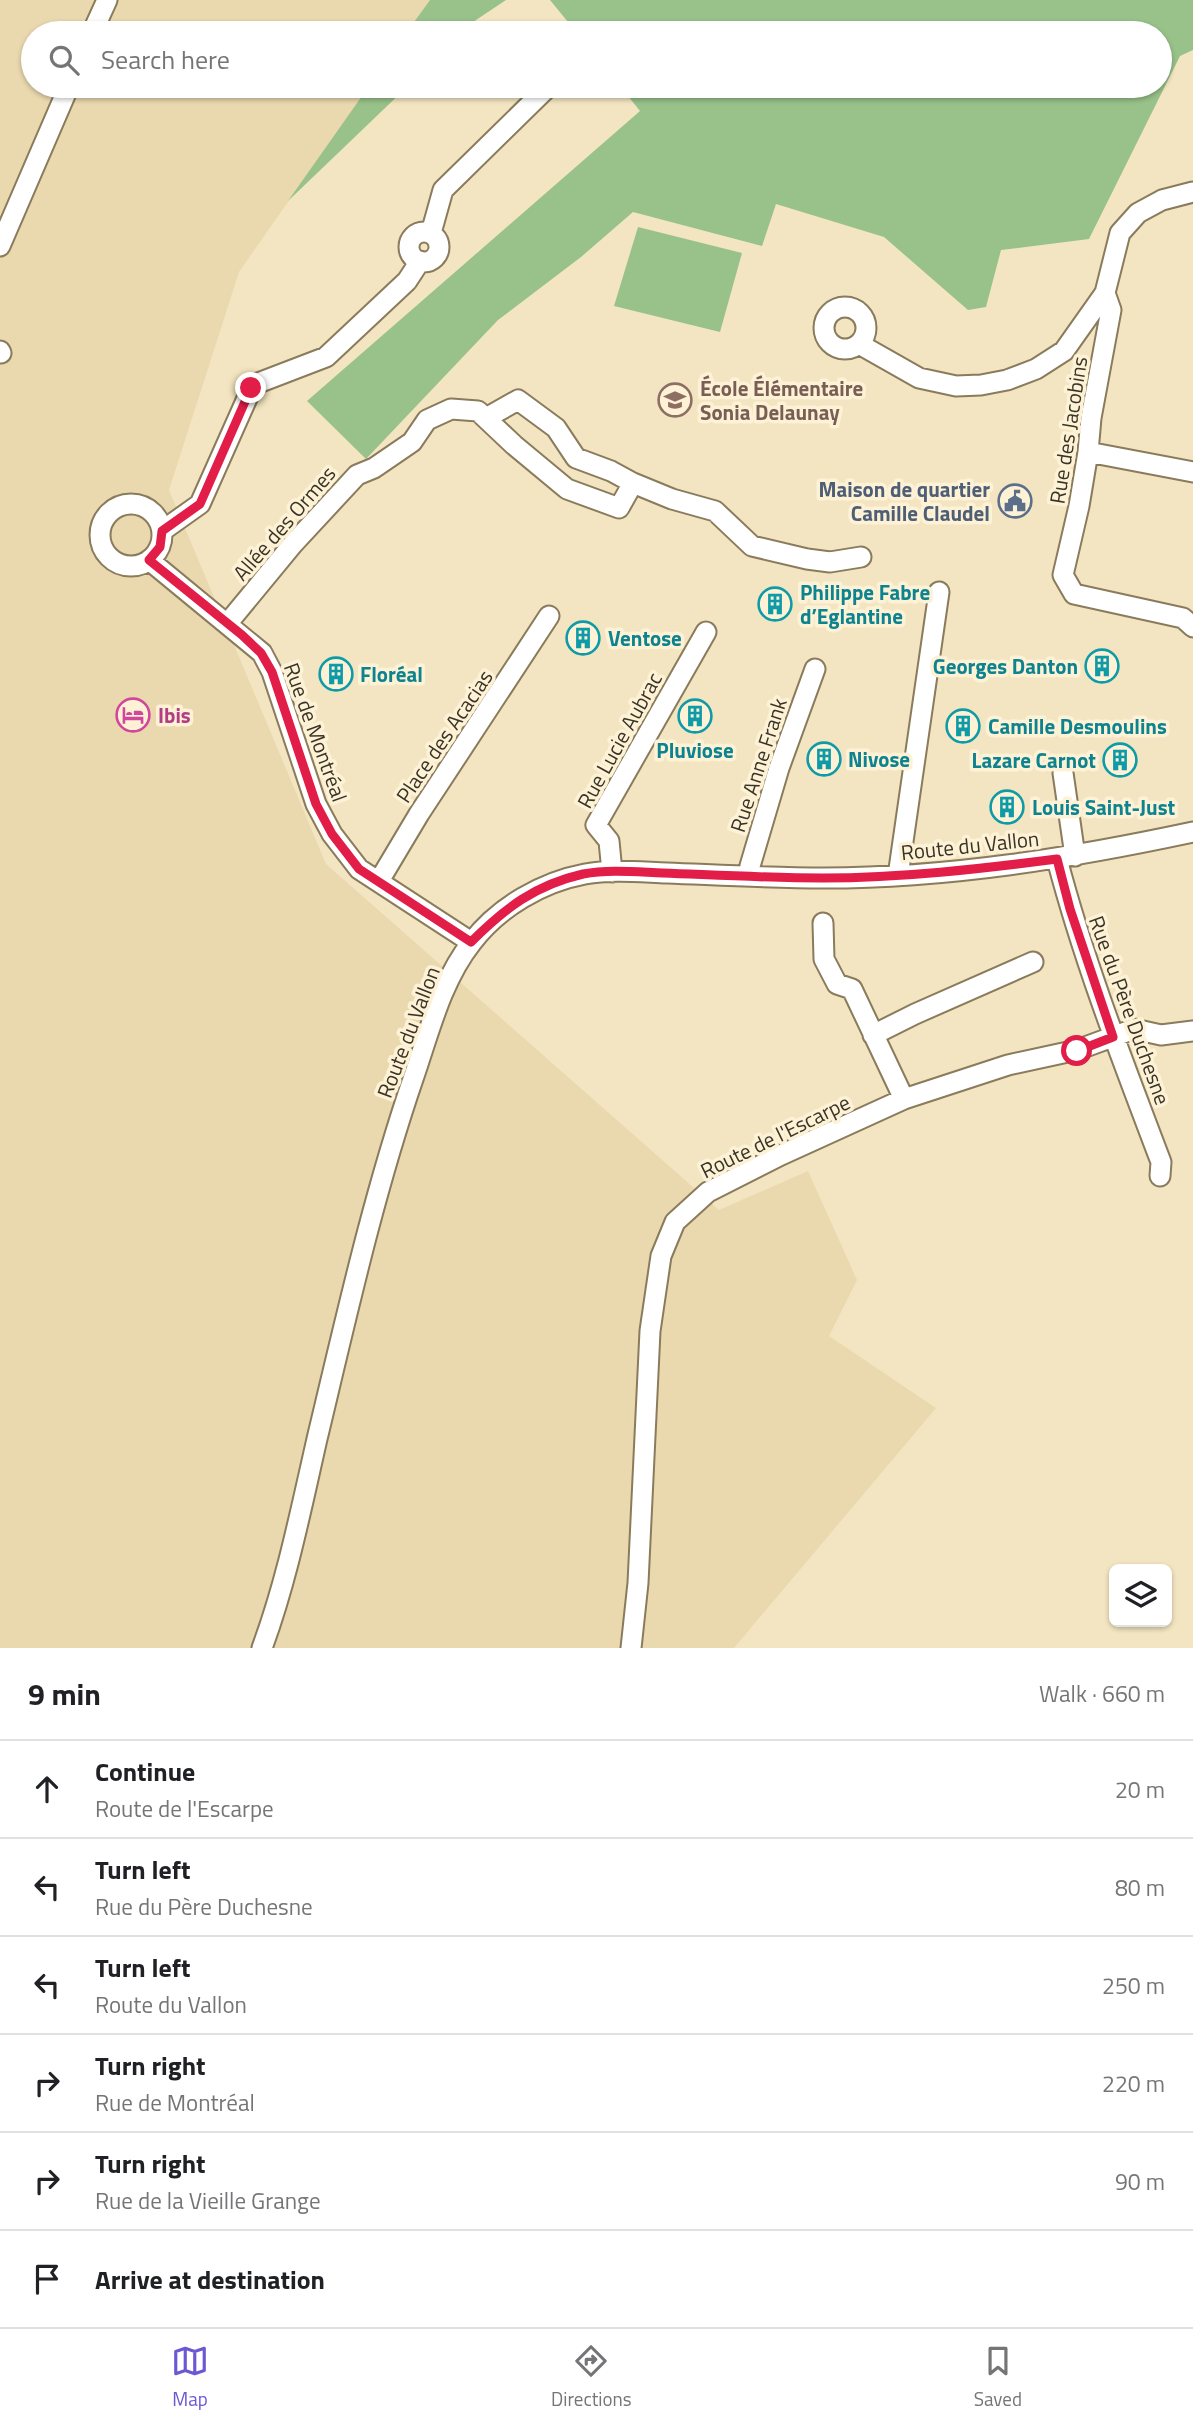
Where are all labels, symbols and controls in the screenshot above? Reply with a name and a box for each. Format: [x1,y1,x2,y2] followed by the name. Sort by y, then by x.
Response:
[21,21,1172,98] search box
[101,40,230,79] text: Search here
[45,41,83,79] icon: search
[1041,354,1095,506] street label: Rue des Jacobins
[235,372,266,403] route end
[700,372,863,428] place label: École Élémentaire Sonia Delaunay
[656,381,694,419] school or university icon: École Élémentaire Sonia Delaunay
[225,458,343,588] street label: Allée des Ormes
[819,473,990,529] place label: Maison de quartier Camille Claudel
[996,482,1034,520] public building icon: Maison de quartier Camille Claudel
[800,576,930,632] place label: Philippe Fabre d’Eglantine
[756,585,794,623] building icon: Philippe Fabre d’Eglantine
[564,619,602,657] building icon: Ventose
[608,622,682,654] place label: Ventose
[1083,647,1121,685] building icon: Georges Danton
[933,650,1078,682] place label: Georges Danton
[317,655,355,693] building icon: Floréal
[276,658,356,806] street label: Rue de Montréal
[360,658,423,690] place label: Floréal
[388,663,500,809] street label: Place des Acacias
[568,666,670,814] street label: Rue Lucie Aubrac
[721,694,795,836] street label: Rue Anne Frank
[114,696,152,734] hotel icon: Ibis
[676,697,714,735] building icon: Pluviose
[158,699,191,731] place label: Ibis
[944,707,982,745] building icon: Camille Desmoulins
[988,710,1167,742] place label: Camille Desmoulins
[656,734,734,766] place label: Pluviose
[805,740,843,778] building icon: Nivose
[1101,741,1139,779] building icon: Lazare Carnot
[848,743,910,775] place label: Nivose
[972,744,1096,776] place label: Lazare Carnot
[988,788,1026,826] building icon: Louis Saint-Just
[1032,791,1176,823] place label: Louis Saint-Just
[899,822,1041,868] street label: Route du Vallon
[1081,911,1179,1109] street label: Rue du Père Duchesne
[368,962,448,1102] street label: Route du Vallon
[1061,1035,1092,1066] route start
[695,1086,855,1186] street label: Route de l'Escarpe
[1109,1564,1172,1627] map controls
[1109,1564,1172,1627] button: layers
[28,1671,101,1717] text: 9 min
[1039,1676,1165,1711] text: Walk · 660 m
[95,1752,195,1791] text: Continue
[28,1770,66,1808] icon: ahead
[1115,1772,1165,1807] text: 20 m
[95,1791,274,1826] text: Route de l'Escarpe
[95,1850,190,1889] text: Turn left
[28,1868,66,1906] icon: left
[1115,1870,1165,1905] text: 80 m
[95,1889,313,1924] text: Rue du Père Duchesne
[95,1948,190,1987] text: Turn left
[28,1966,66,2004] icon: left
[1102,1968,1165,2003] text: 250 m
[95,1987,247,2022] text: Route du Vallon
[95,2046,206,2085] text: Turn right
[28,2064,66,2102] icon: right
[1102,2066,1165,2101] text: 220 m
[95,2085,255,2120] text: Rue de Montréal
[95,2144,206,2183] text: Turn right
[28,2162,66,2200] icon: right
[1115,2164,1165,2199] text: 90 m
[95,2183,321,2218] text: Rue de la Vieille Grange
[28,2260,66,2298] icon: arrive
[95,2260,325,2299] text: Arrive at destination
[171,2342,209,2413] tab: Map
[551,2342,632,2413] tab: Directions
[974,2342,1022,2413] tab: Saved

